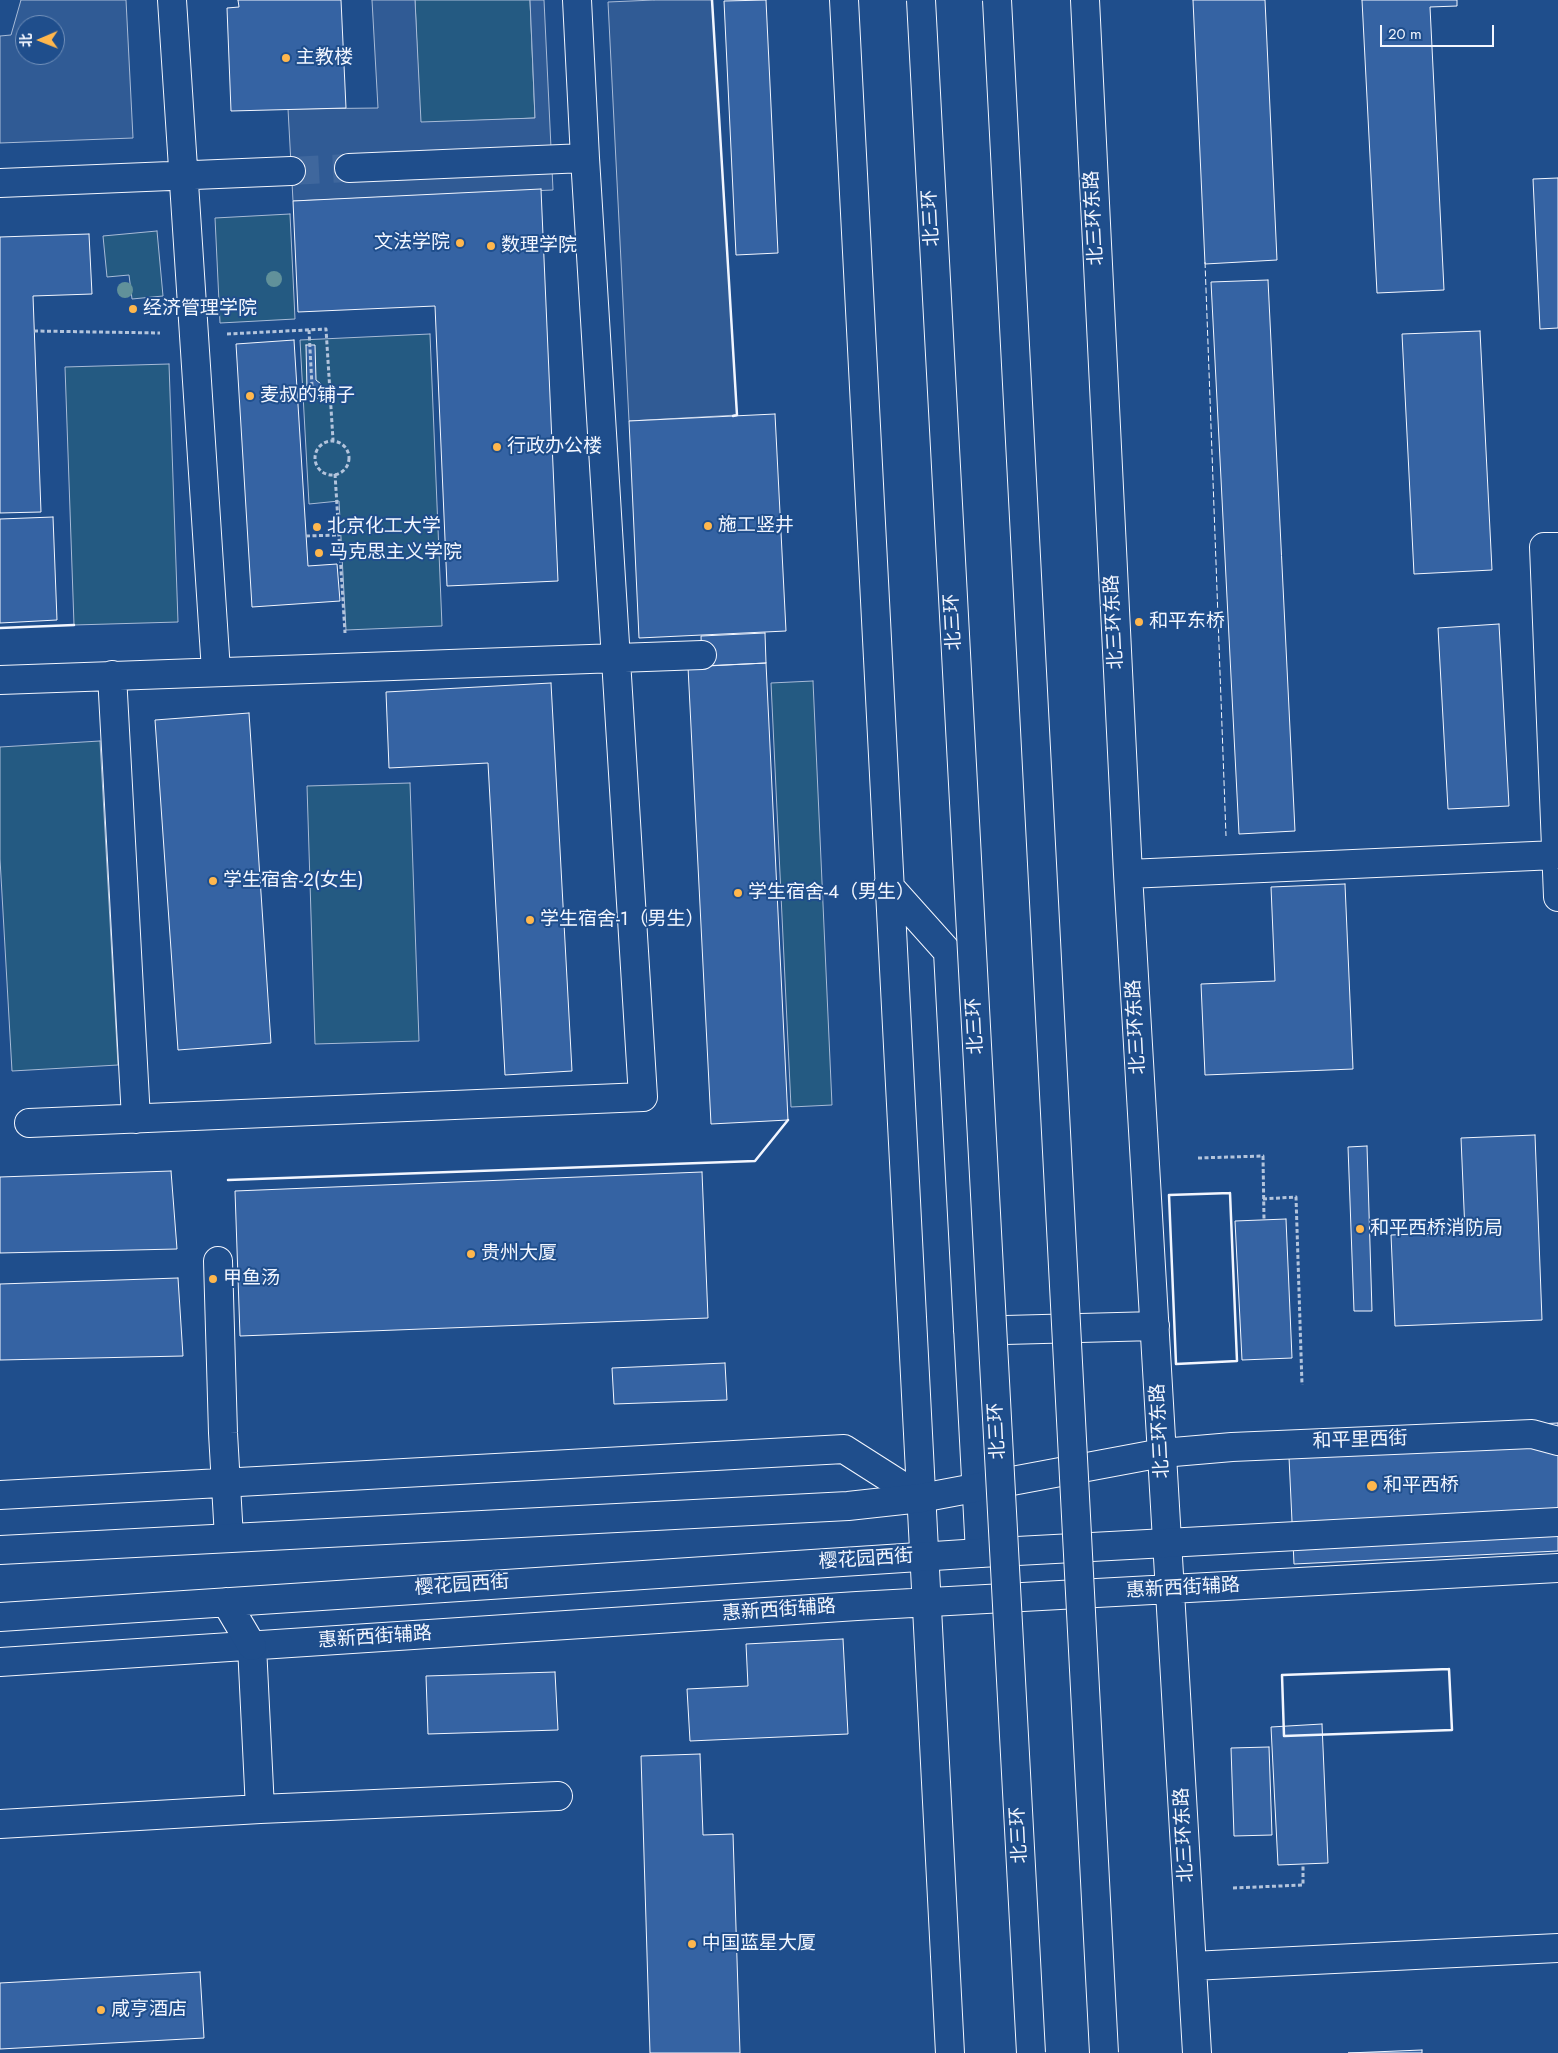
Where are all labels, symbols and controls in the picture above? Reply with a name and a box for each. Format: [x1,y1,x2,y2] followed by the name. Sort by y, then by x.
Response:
[15,15,65,65] north arrow
[1383,15,1497,47] scale bar
[1388,23,1422,45] text: 20 m
[16,33,36,47] text: 北
[296,47,353,69] place label: 主教楼
[280,52,292,64] marker: 主教楼
[1081,170,1109,266] street label: 北三环东路
[919,189,945,247] street label: 北三环
[374,232,450,254] place label: 文法学院
[501,235,577,257] place label: 数理学院
[454,237,466,249] marker: 文法学院
[485,240,497,252] marker: 数理学院
[143,298,257,320] place label: 经济管理学院
[127,303,139,315] marker: 经济管理学院
[260,385,355,407] place label: 麦叔的铺子
[244,390,256,402] marker: 麦叔的铺子
[507,436,602,458] place label: 行政办公楼
[491,441,503,453] marker: 行政办公楼
[718,515,794,537] place label: 施工竖井
[327,516,441,538] place label: 北京化工大学
[702,520,714,532] marker: 施工竖井
[311,521,323,533] marker: 北京化工大学
[329,542,462,564] place label: 马克思主义学院
[313,547,325,559] marker: 马克思主义学院
[1101,574,1129,670] street label: 北三环东路
[941,593,967,651] street label: 北三环
[1149,611,1225,633] place label: 和平东桥
[1133,616,1145,628] marker: 和平东桥
[223,870,364,892] place label: 学生宿舍-2(女生)
[207,875,219,887] marker: 学生宿舍-2(女生)
[748,882,915,904] place label: 学生宿舍-4（男生）
[732,887,744,899] marker: 学生宿舍-4（男生）
[540,909,705,931] place label: 学生宿舍-1（男生）
[524,914,536,926] marker: 学生宿舍-1（男生）
[1123,979,1151,1075] street label: 北三环东路
[963,997,989,1055] street label: 北三环
[1370,1218,1503,1240] place label: 和平西桥消防局
[1354,1223,1366,1235] marker: 和平西桥消防局
[481,1243,557,1265] place label: 贵州大厦
[465,1248,477,1260] marker: 贵州大厦
[223,1268,280,1290] place label: 甲鱼汤
[207,1273,219,1285] marker: 甲鱼汤
[1147,1383,1175,1479] street label: 北三环东路
[985,1402,1011,1460] street label: 北三环
[1312,1428,1408,1454] street label: 和平里西街
[1383,1475,1459,1497] place label: 和平西桥
[1365,1479,1379,1493] marker: 和平西桥
[818,1545,914,1575] street label: 樱花园西街
[414,1571,510,1601] street label: 樱花园西街
[1125,1575,1241,1603] street label: 惠新西街辅路
[721,1596,837,1626] street label: 惠新西街辅路
[317,1623,433,1653] street label: 惠新西街辅路
[1171,1787,1199,1883] street label: 北三环东路
[1007,1806,1033,1864] street label: 北三环
[702,1933,816,1955] place label: 中国蓝星大厦
[686,1938,698,1950] marker: 中国蓝星大厦
[111,1999,187,2021] place label: 咸亨酒店
[95,2004,107,2016] marker: 咸亨酒店

